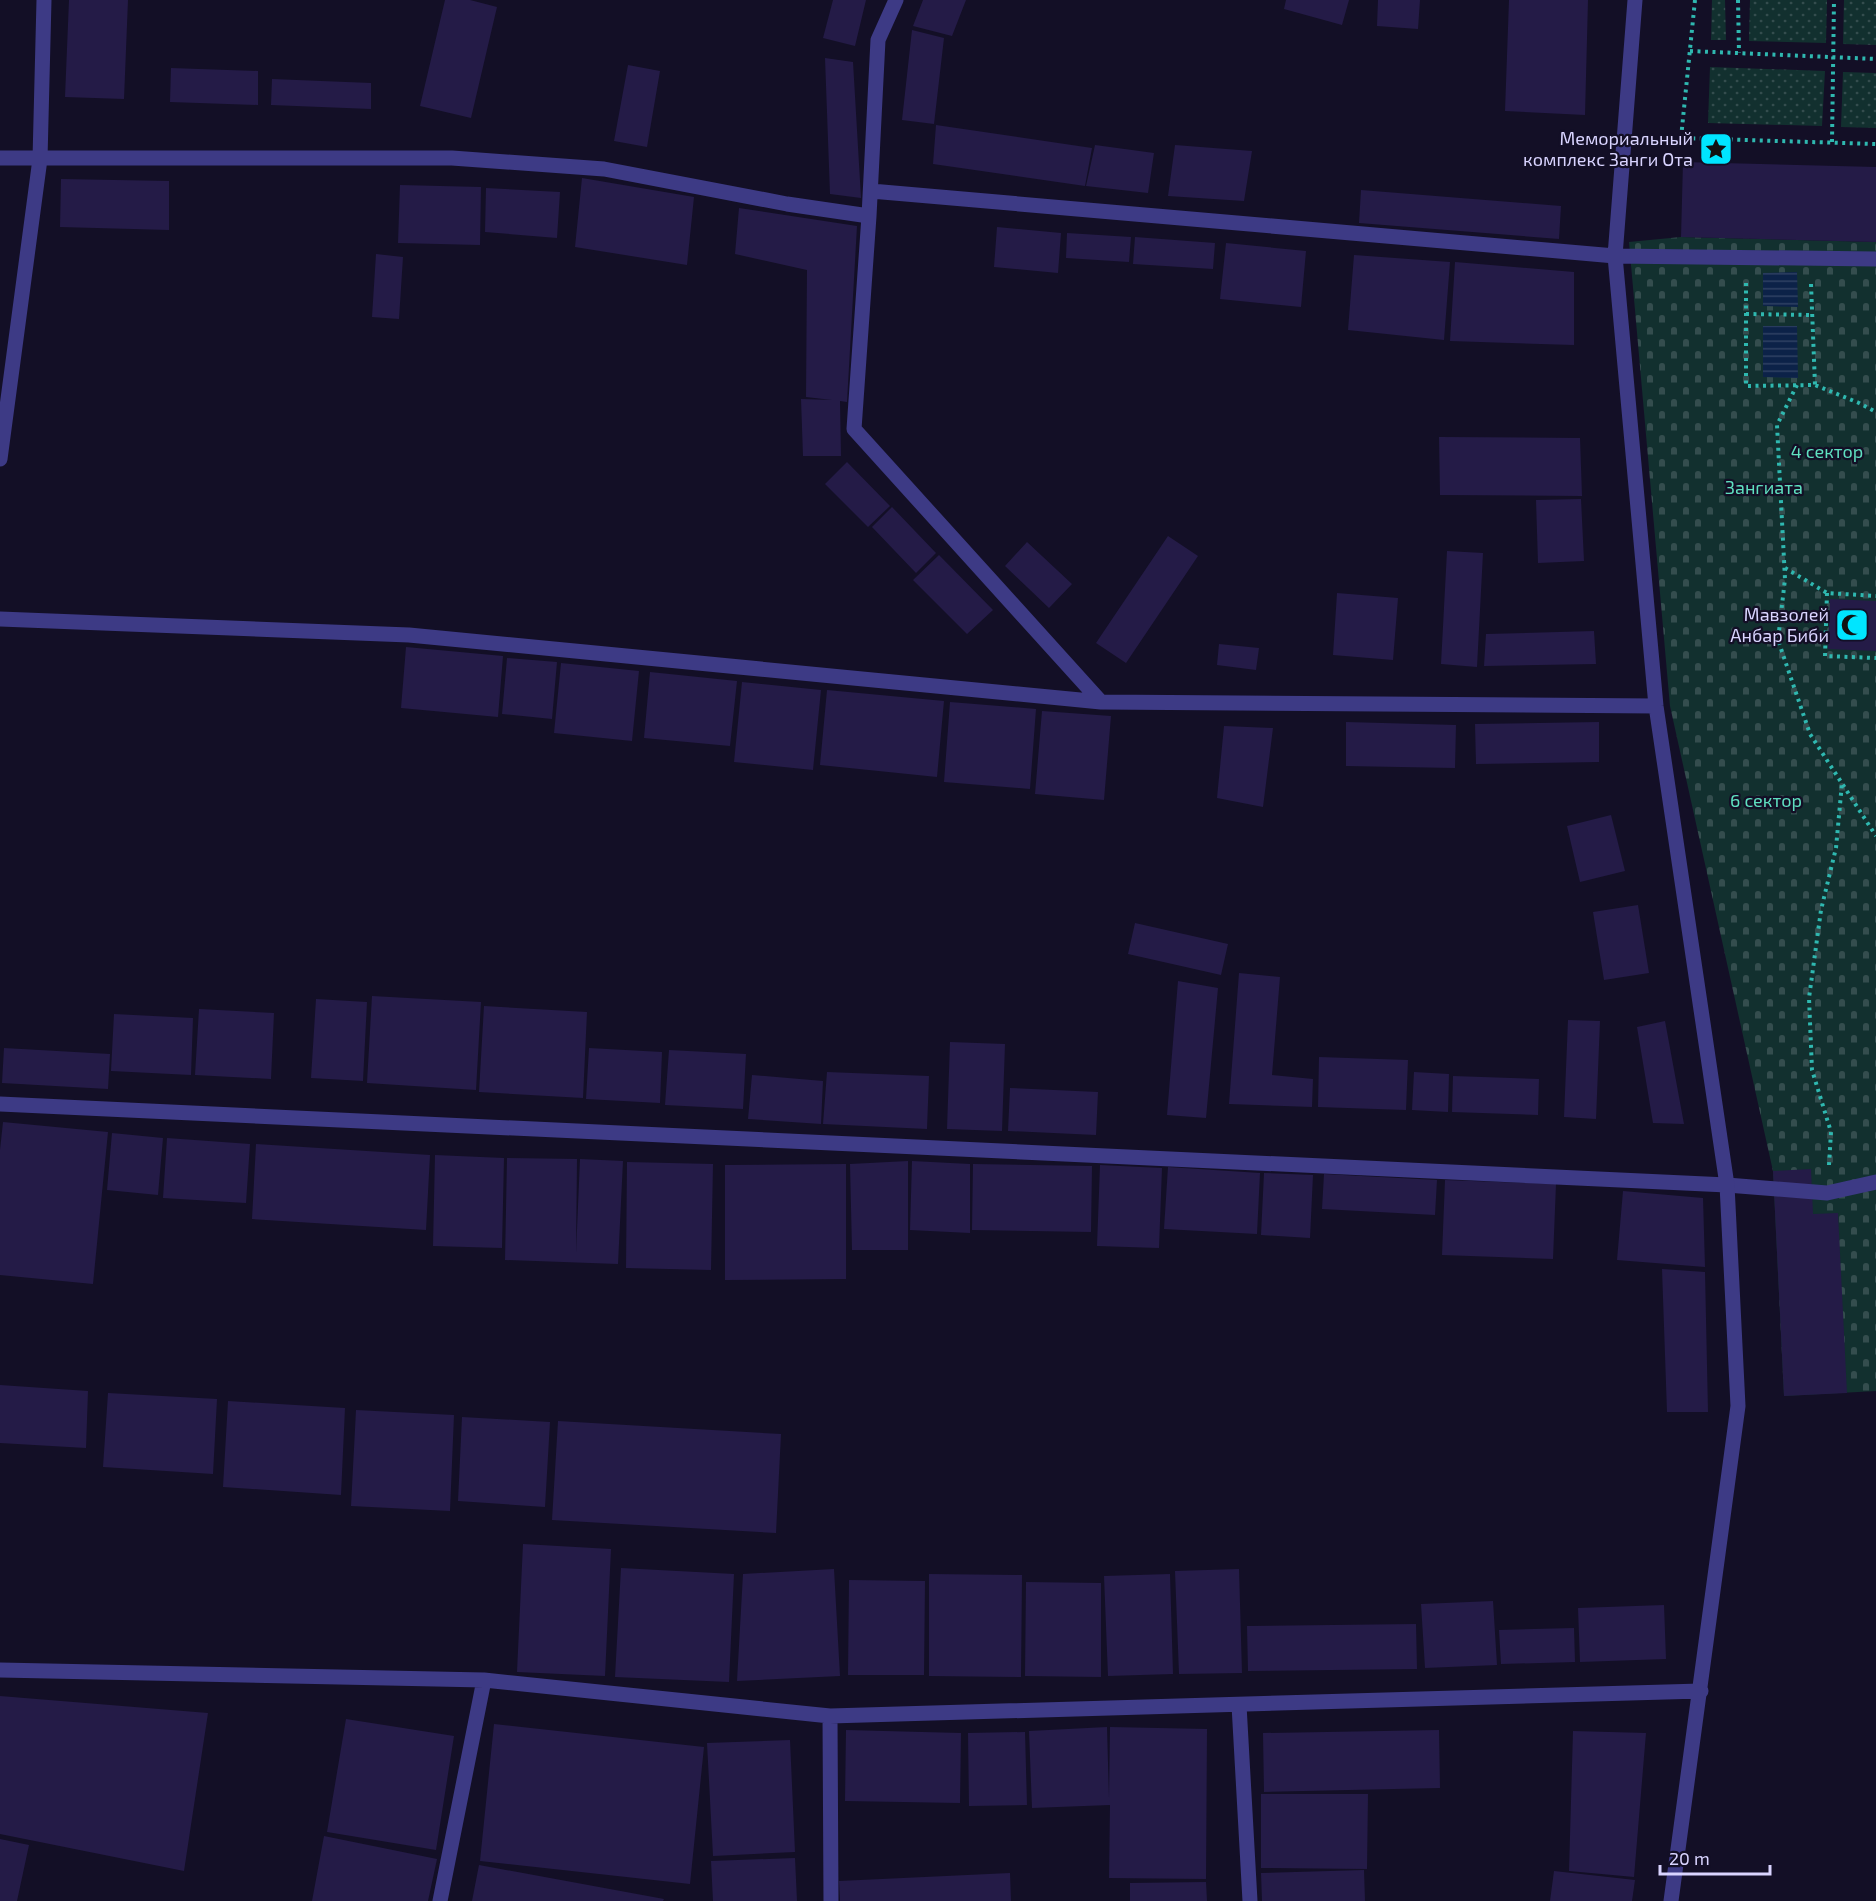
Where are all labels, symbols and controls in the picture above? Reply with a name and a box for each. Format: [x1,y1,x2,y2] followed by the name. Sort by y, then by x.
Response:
[1523,127,1693,170] place label: Мемориальный комплекс Занги Ота
[1698,131,1734,167] place icon: Мемориальный комплекс Занги Ота
[1791,440,1863,462] park label: 4 сектор
[1725,476,1803,498] park label: Зангиата
[1730,603,1829,646] place label: Мавзолей Анбар Биби
[1834,607,1870,643] mosque icon: Мавзолей Анбар Биби
[1730,789,1802,811] park label: 6 сектор
[1660,1838,1770,1876] scale bar
[1669,1847,1710,1869] text: 20 m

